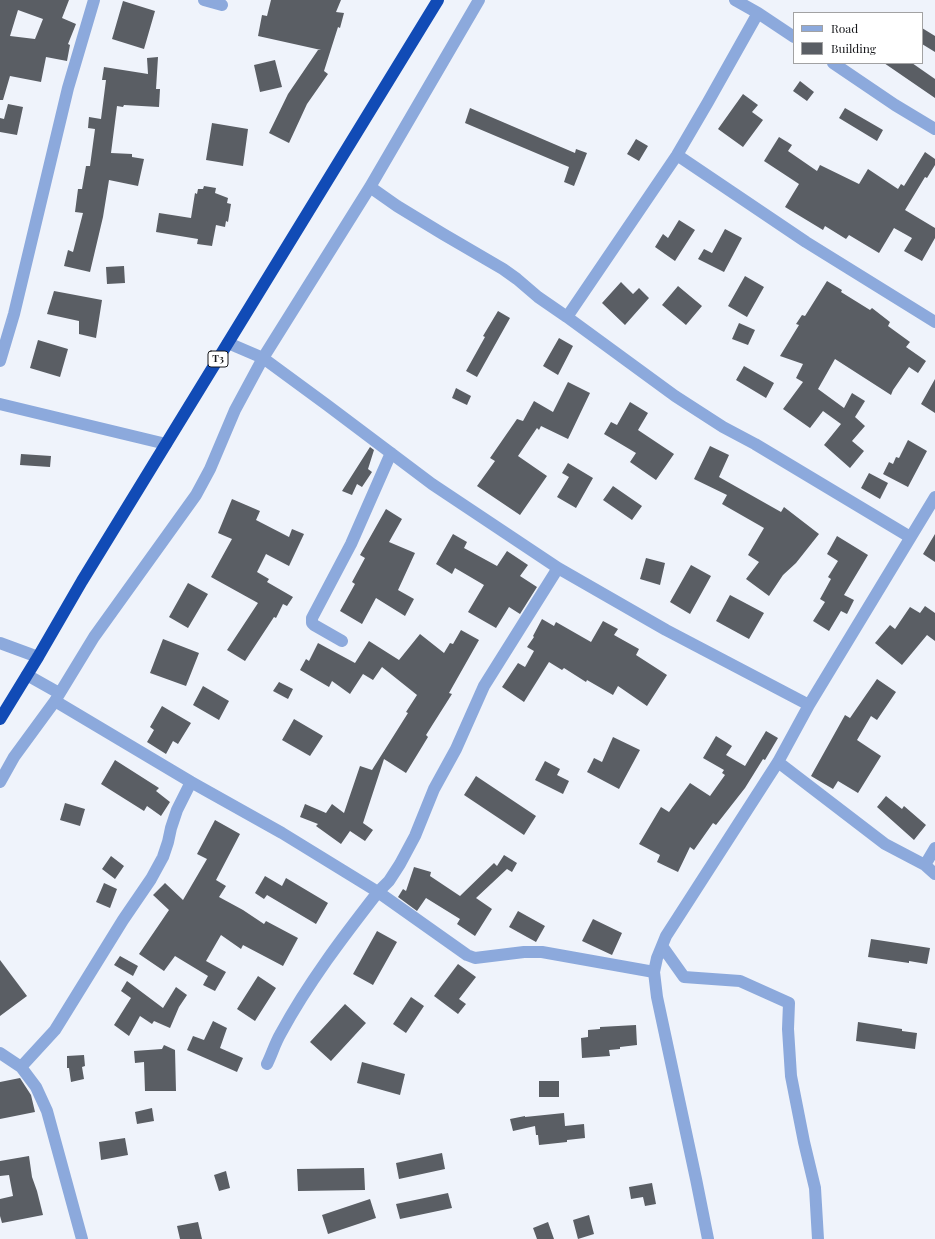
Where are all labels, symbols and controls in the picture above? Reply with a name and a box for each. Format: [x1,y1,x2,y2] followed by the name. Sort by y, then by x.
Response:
[793,12,923,64] legend
[831,20,858,36] text: Road
[831,40,876,56] text: Building
[208,351,228,367] road number: T3

